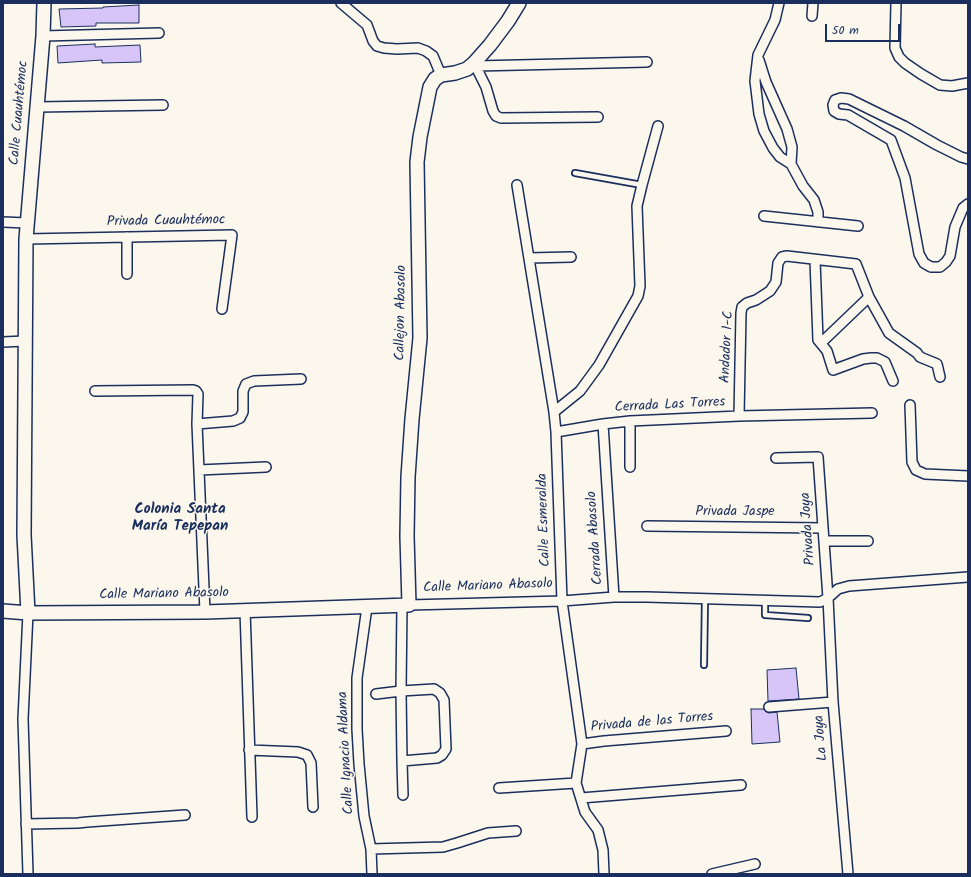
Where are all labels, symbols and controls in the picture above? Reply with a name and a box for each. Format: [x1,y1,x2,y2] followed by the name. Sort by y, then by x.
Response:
[827,16,902,42] scale bar
[832,21,859,40] text: 50 m
[7,60,33,166] street label: Calle Cuauhtémoc
[107,213,225,231] street label: Privada Cuauhtémoc
[393,265,411,361] street label: Callejon Abasolo
[718,310,738,384] street label: Andador 1-C
[614,395,726,417] street label: Cerrada Las Torres
[535,473,555,567] street label: Calle Esmeralda
[584,490,608,586] street label: Cerrada Abasolo
[798,492,820,566] street label: Privada Joya
[132,501,228,536] district label: Colonia Santa María Tepepan
[695,505,775,521] street label: Privada Jaspe
[423,576,553,598] street label: Calle Mariano Abasolo
[99,585,229,605] street label: Calle Mariano Abasolo
[335,691,359,815] street label: Calle Ignacio Aldama
[590,709,714,737] street label: Privada de las Torres
[812,714,832,762] street label: La Joya

